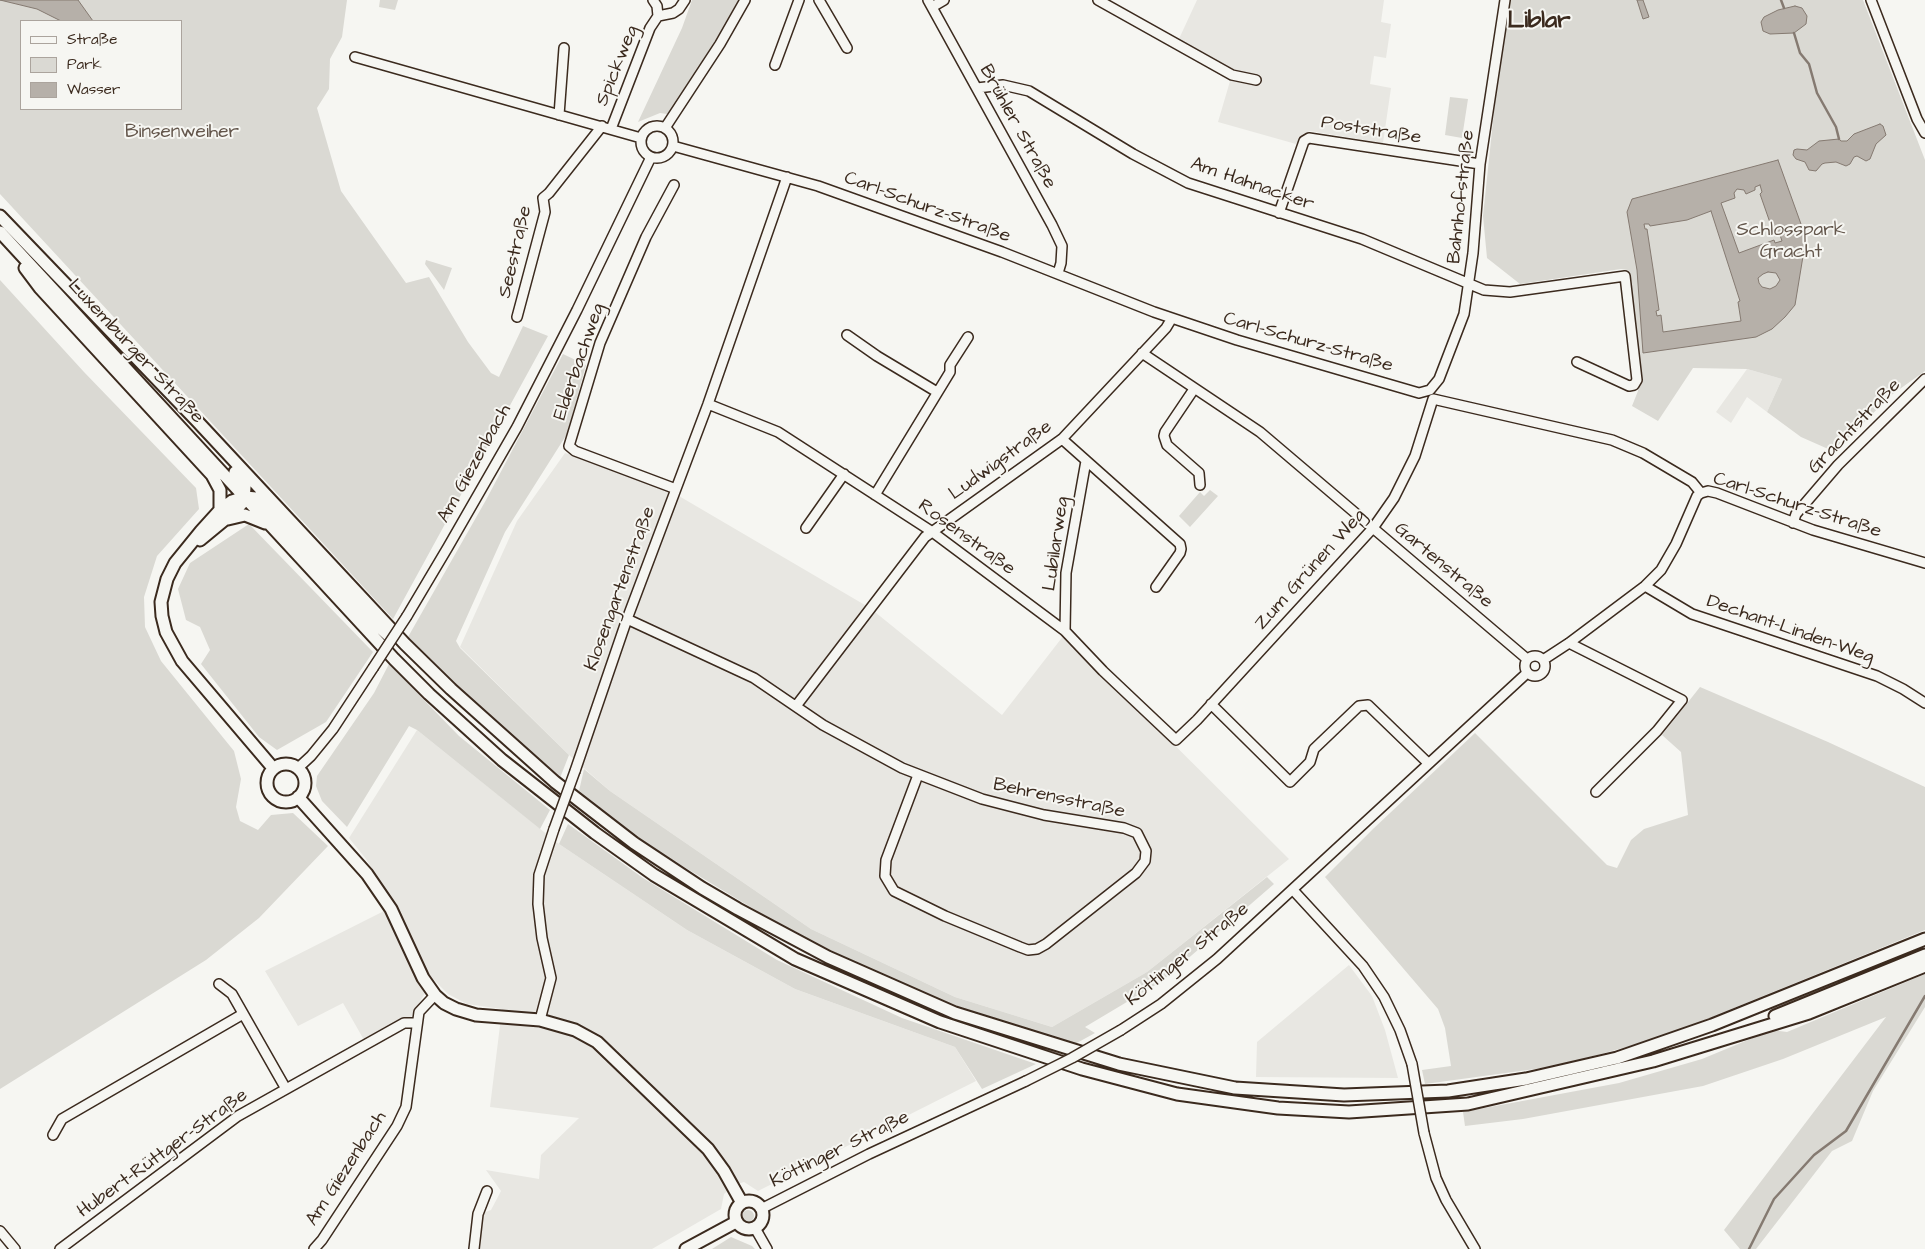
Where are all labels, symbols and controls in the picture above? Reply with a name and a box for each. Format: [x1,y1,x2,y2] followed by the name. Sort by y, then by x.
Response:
[1508,8,1570,36] district label: Liblar
[20,20,182,110] legend
[592,22,644,110] street label: Spickweg
[67,29,117,50] text: Straße
[67,54,102,75] text: Park
[974,61,1060,193] street label: Brühler Straße
[67,79,120,100] text: Wasser
[1319,112,1423,150] street label: Poststraße
[125,122,239,144] park label: Binsenweiher
[1444,129,1480,265] street label: Bahnhofstraße
[1187,153,1317,217] street label: Am Hahnacker
[841,167,1013,249] street label: Carl-Schurz-Straße
[494,204,538,300] street label: Seestraße
[1737,220,1845,264] park label: Schlosspark Gracht
[62,275,208,429] street label: Luxemburger Straße
[549,301,611,423] street label: Elderbachweg
[1221,308,1395,378] street label: Carl-Schurz-Straße
[1804,375,1906,479] street label: Grachtstraße
[433,401,517,527] street label: Am Giezenbach
[945,416,1057,506] street label: Ludwigstraße
[1710,468,1884,544] street label: Carl-Schurz-Straße
[913,495,1019,581] street label: Rosenstraße
[1039,495,1075,593] street label: Lubilarweg
[581,504,661,674] street label: Klosengartenstraße
[1251,505,1371,635] street label: Zum Grünen Weg
[1389,518,1497,614] street label: Gartenstraße
[1703,591,1877,669] street label: Dechant-Linden-Weg
[991,774,1127,824] street label: Behrensstraße
[1122,898,1254,1012] street label: Köttinger Straße
[73,1085,253,1223] street label: Hubert-Rüttger-Straße
[767,1106,913,1194] street label: Köttinger Straße
[302,1108,392,1230] street label: Am Giezenbach

